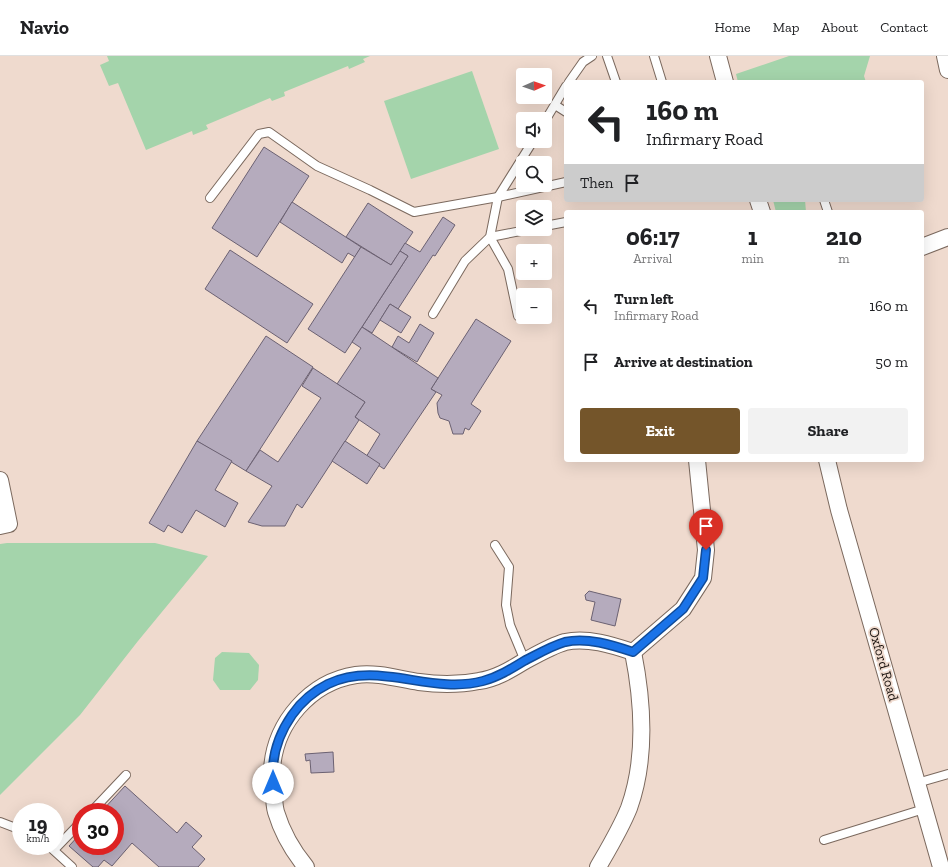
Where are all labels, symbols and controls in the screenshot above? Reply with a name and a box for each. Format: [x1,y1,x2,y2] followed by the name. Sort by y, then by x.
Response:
[20,16,69,39] text: Navio
[715,19,751,36] text: Home
[773,19,799,36] text: Map
[821,19,858,36] text: About
[880,19,928,36] text: Contact
[516,68,552,104] north arrow
[516,68,552,324] map controls
[646,94,718,127] text: 160 m
[580,96,632,148] icon: left
[516,112,552,148] button: sound
[646,128,763,150] text: Infirmary Road
[516,156,552,192] button: search
[621,172,643,194] icon: arrive
[580,174,613,192] text: Then
[516,200,552,236] button: layers
[626,222,680,251] text: 06:17
[748,222,758,251] text: 1
[826,222,862,251] text: 210
[516,244,552,280] button: +
[633,251,672,266] text: Arrival
[742,251,764,266] text: min
[838,251,850,266] text: m
[516,288,552,324] button: −
[614,290,674,308] text: Turn left
[580,295,602,317] icon: left
[869,297,908,315] text: 160 m
[614,308,699,323] text: Infirmary Road
[580,351,602,373] icon: arrive
[614,353,753,371] text: Arrive at destination
[875,353,908,371] text: 50 m
[580,408,740,454] button: Exit
[748,408,908,454] button: Share
[689,509,723,550] pin
[695,515,717,537] icon: arrive
[865,625,902,703] street label: Oxford Road
[252,762,294,804] position arrow
[72,803,124,855] speed limit sign: 30
[29,812,47,836] text: 19
[27,833,49,845] text: km/h

